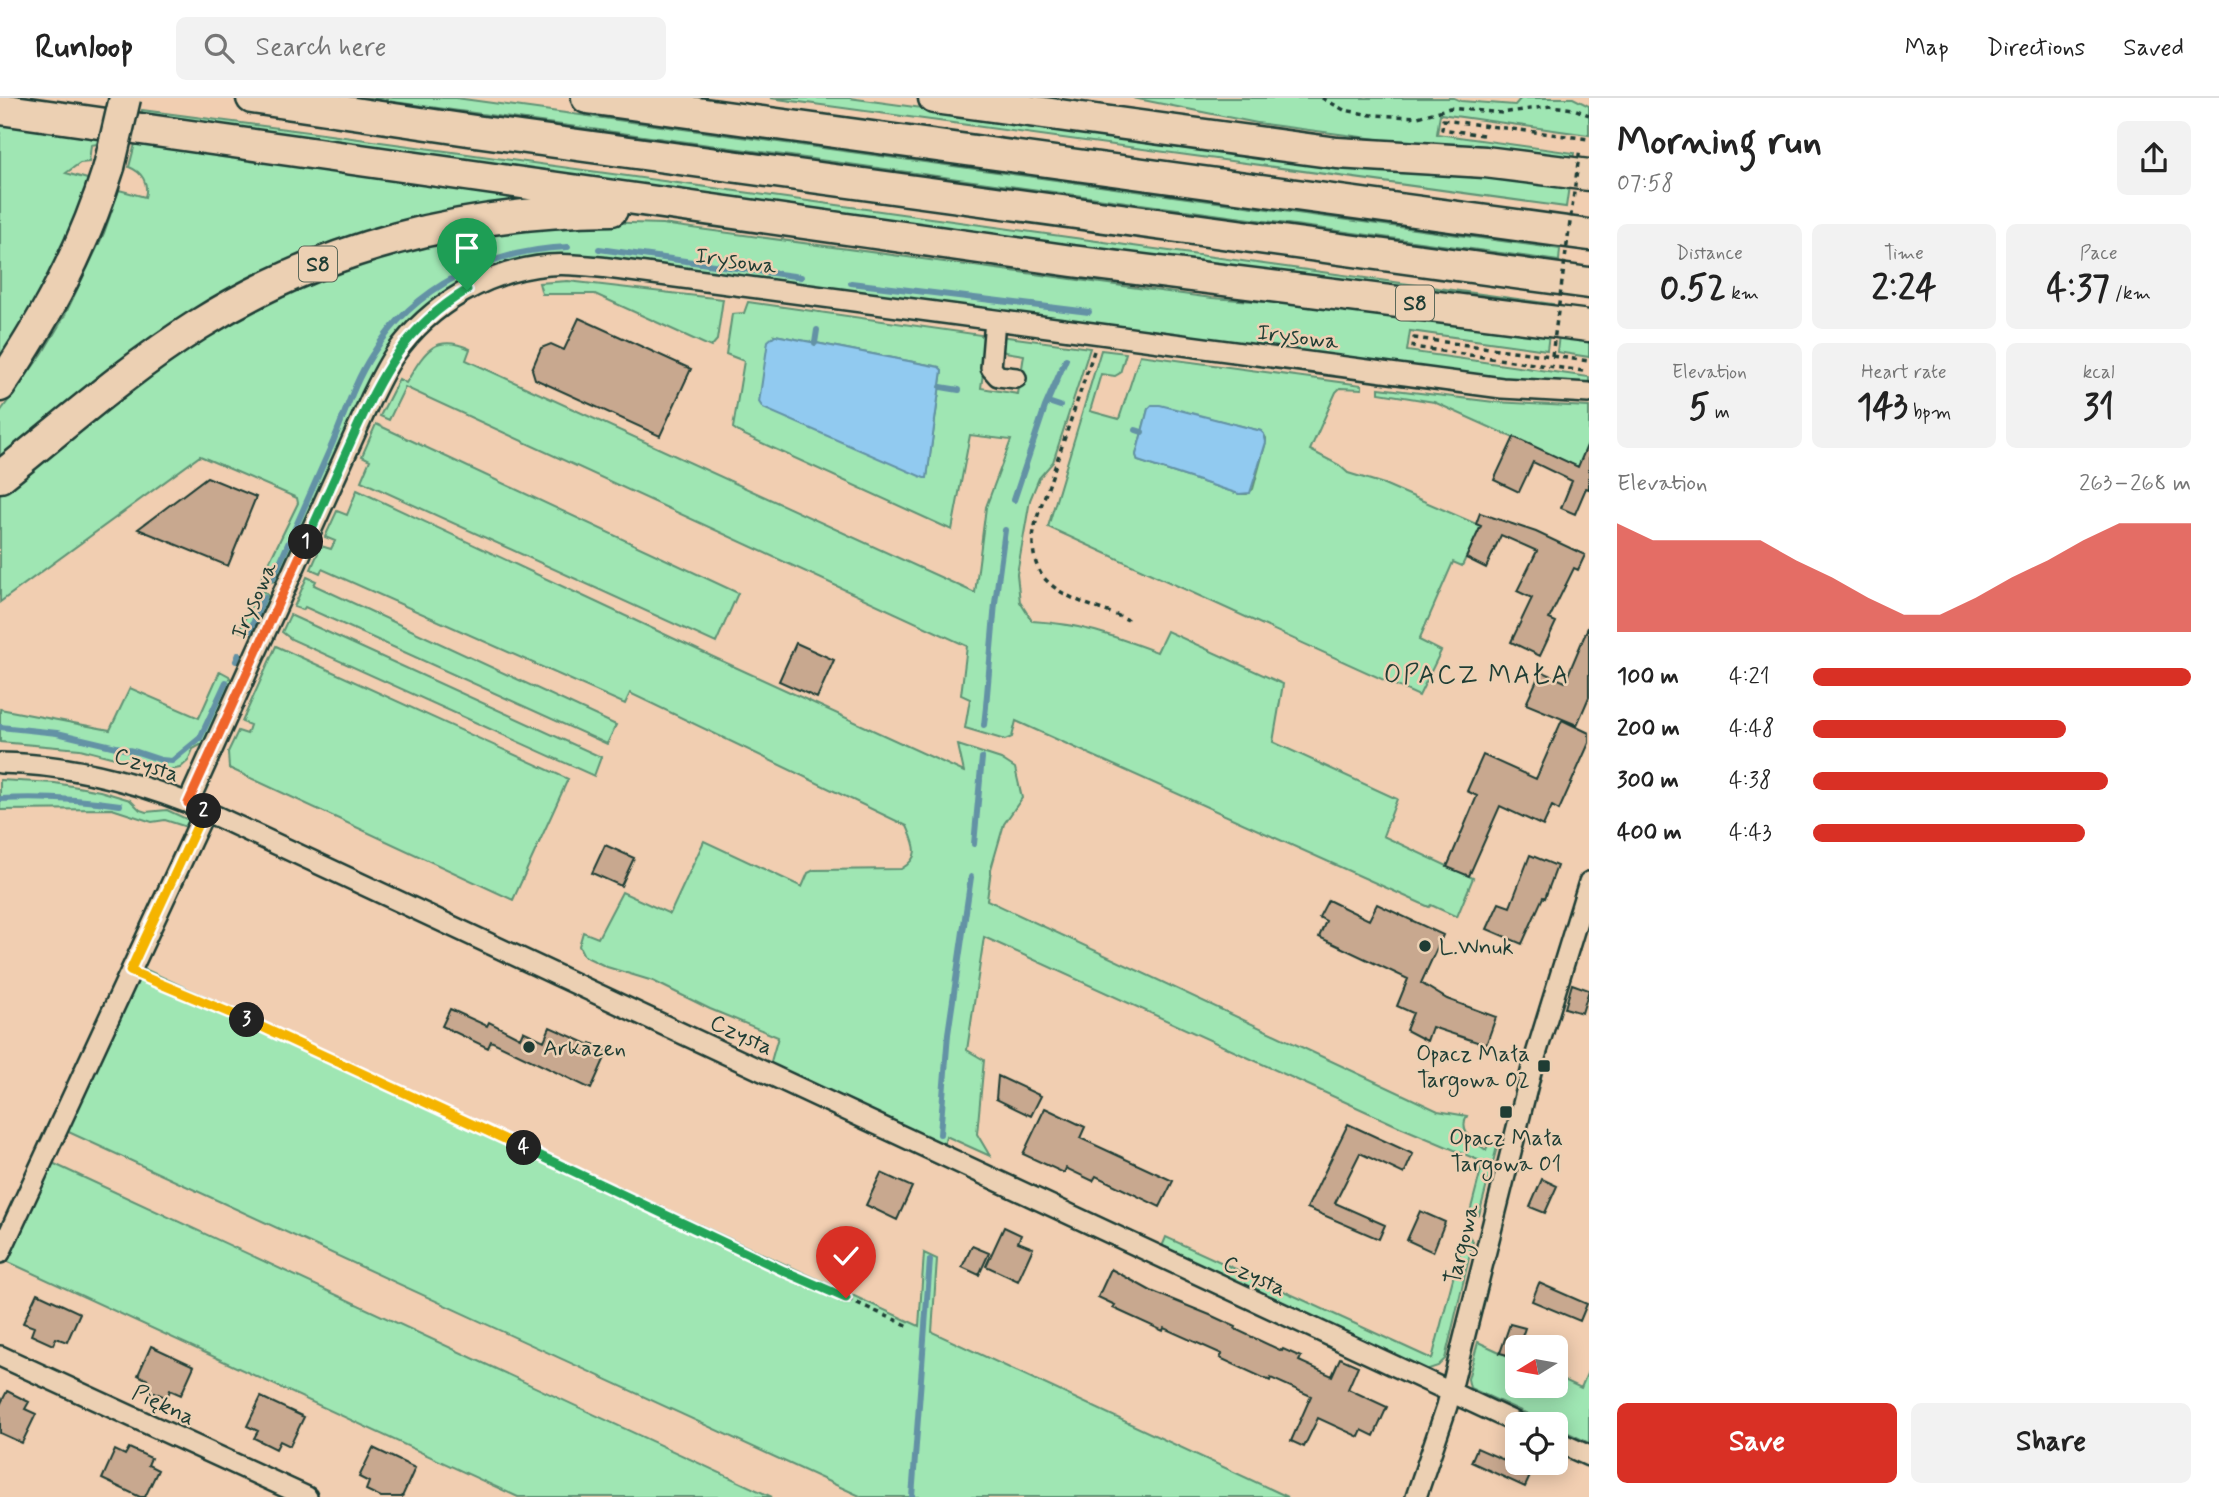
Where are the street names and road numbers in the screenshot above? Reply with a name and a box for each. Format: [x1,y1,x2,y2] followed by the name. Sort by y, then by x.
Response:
[693,241,778,283] street label: Irysowa
[299,246,337,282] road number: S8
[1396,286,1434,320] road number: S8
[1255,318,1340,358] street label: Irysowa
[225,557,285,644] street label: Irysowa
[110,741,183,790] street label: Czysta
[705,1008,778,1063] street label: Czysta
[1438,1201,1489,1288] street label: Targowa
[1218,1249,1291,1304] street label: Czysta
[127,1378,199,1433] street label: Piękna

